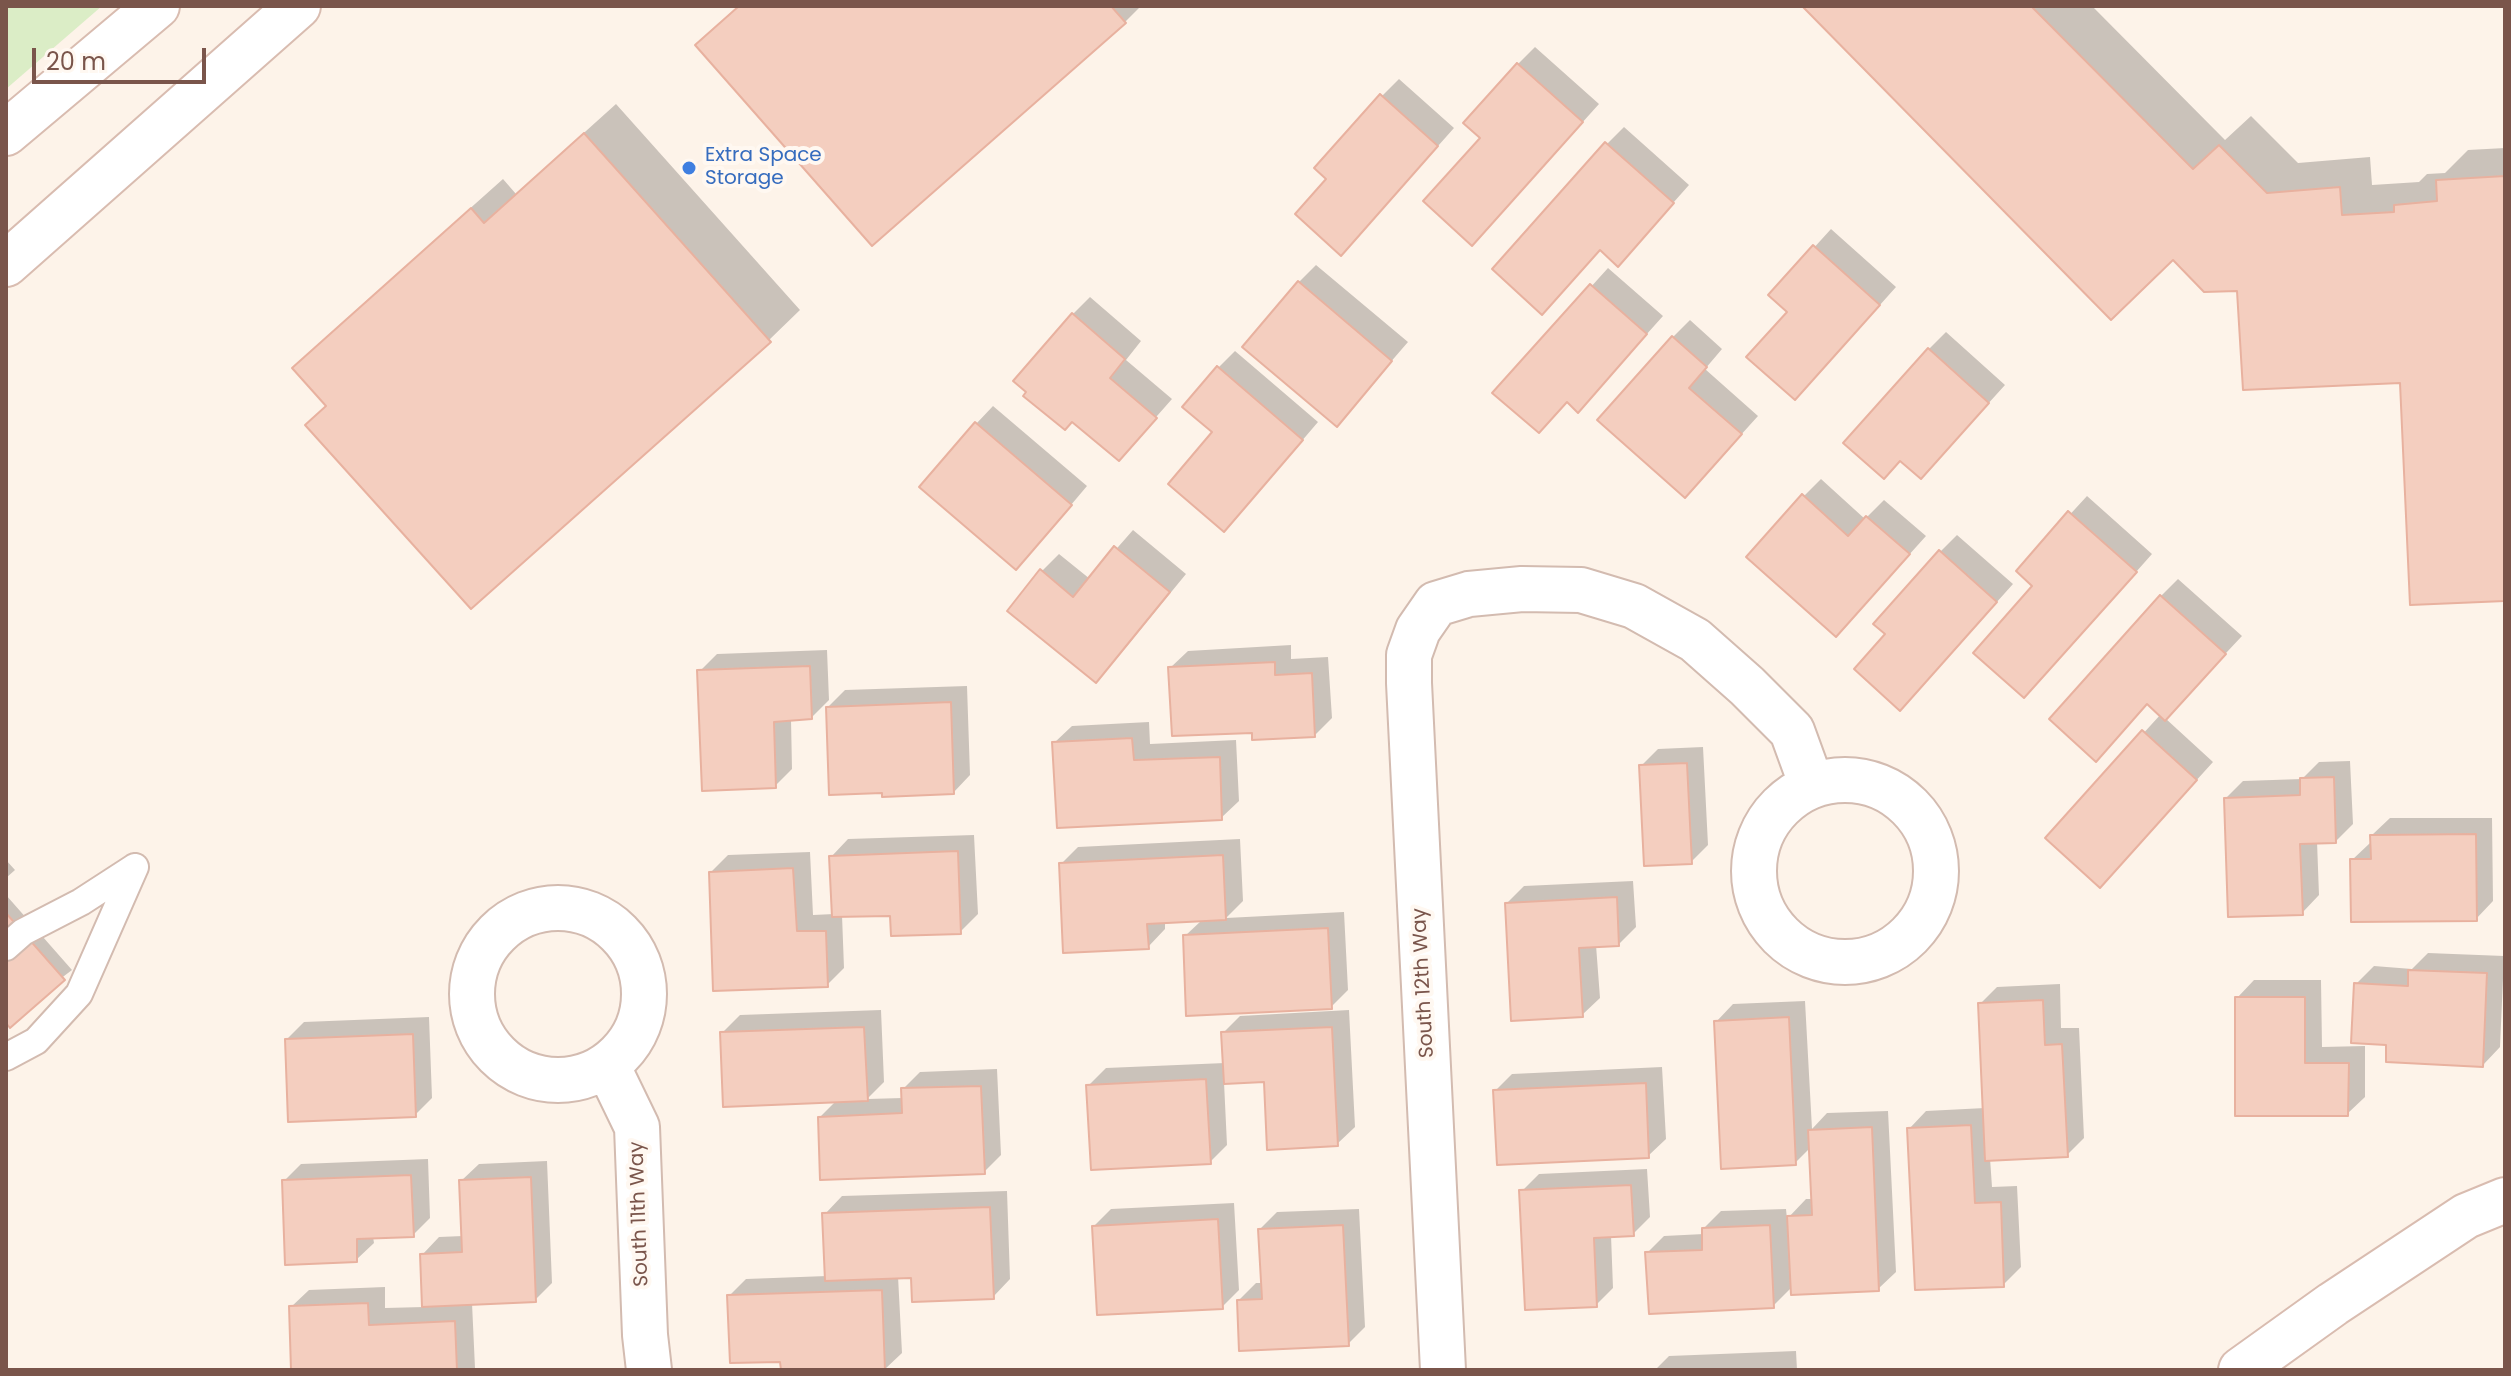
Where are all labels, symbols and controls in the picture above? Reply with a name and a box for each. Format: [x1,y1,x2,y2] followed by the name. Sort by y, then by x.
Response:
[36,32,210,82] scale bar
[46,45,106,78] text: 20 m
[705,144,822,191] place label: Extra Space Storage
[680,159,698,177] marker: Extra Space Storage
[1408,907,1440,1059] street label: South 12th Way
[625,1141,655,1287] street label: South 11th Way

